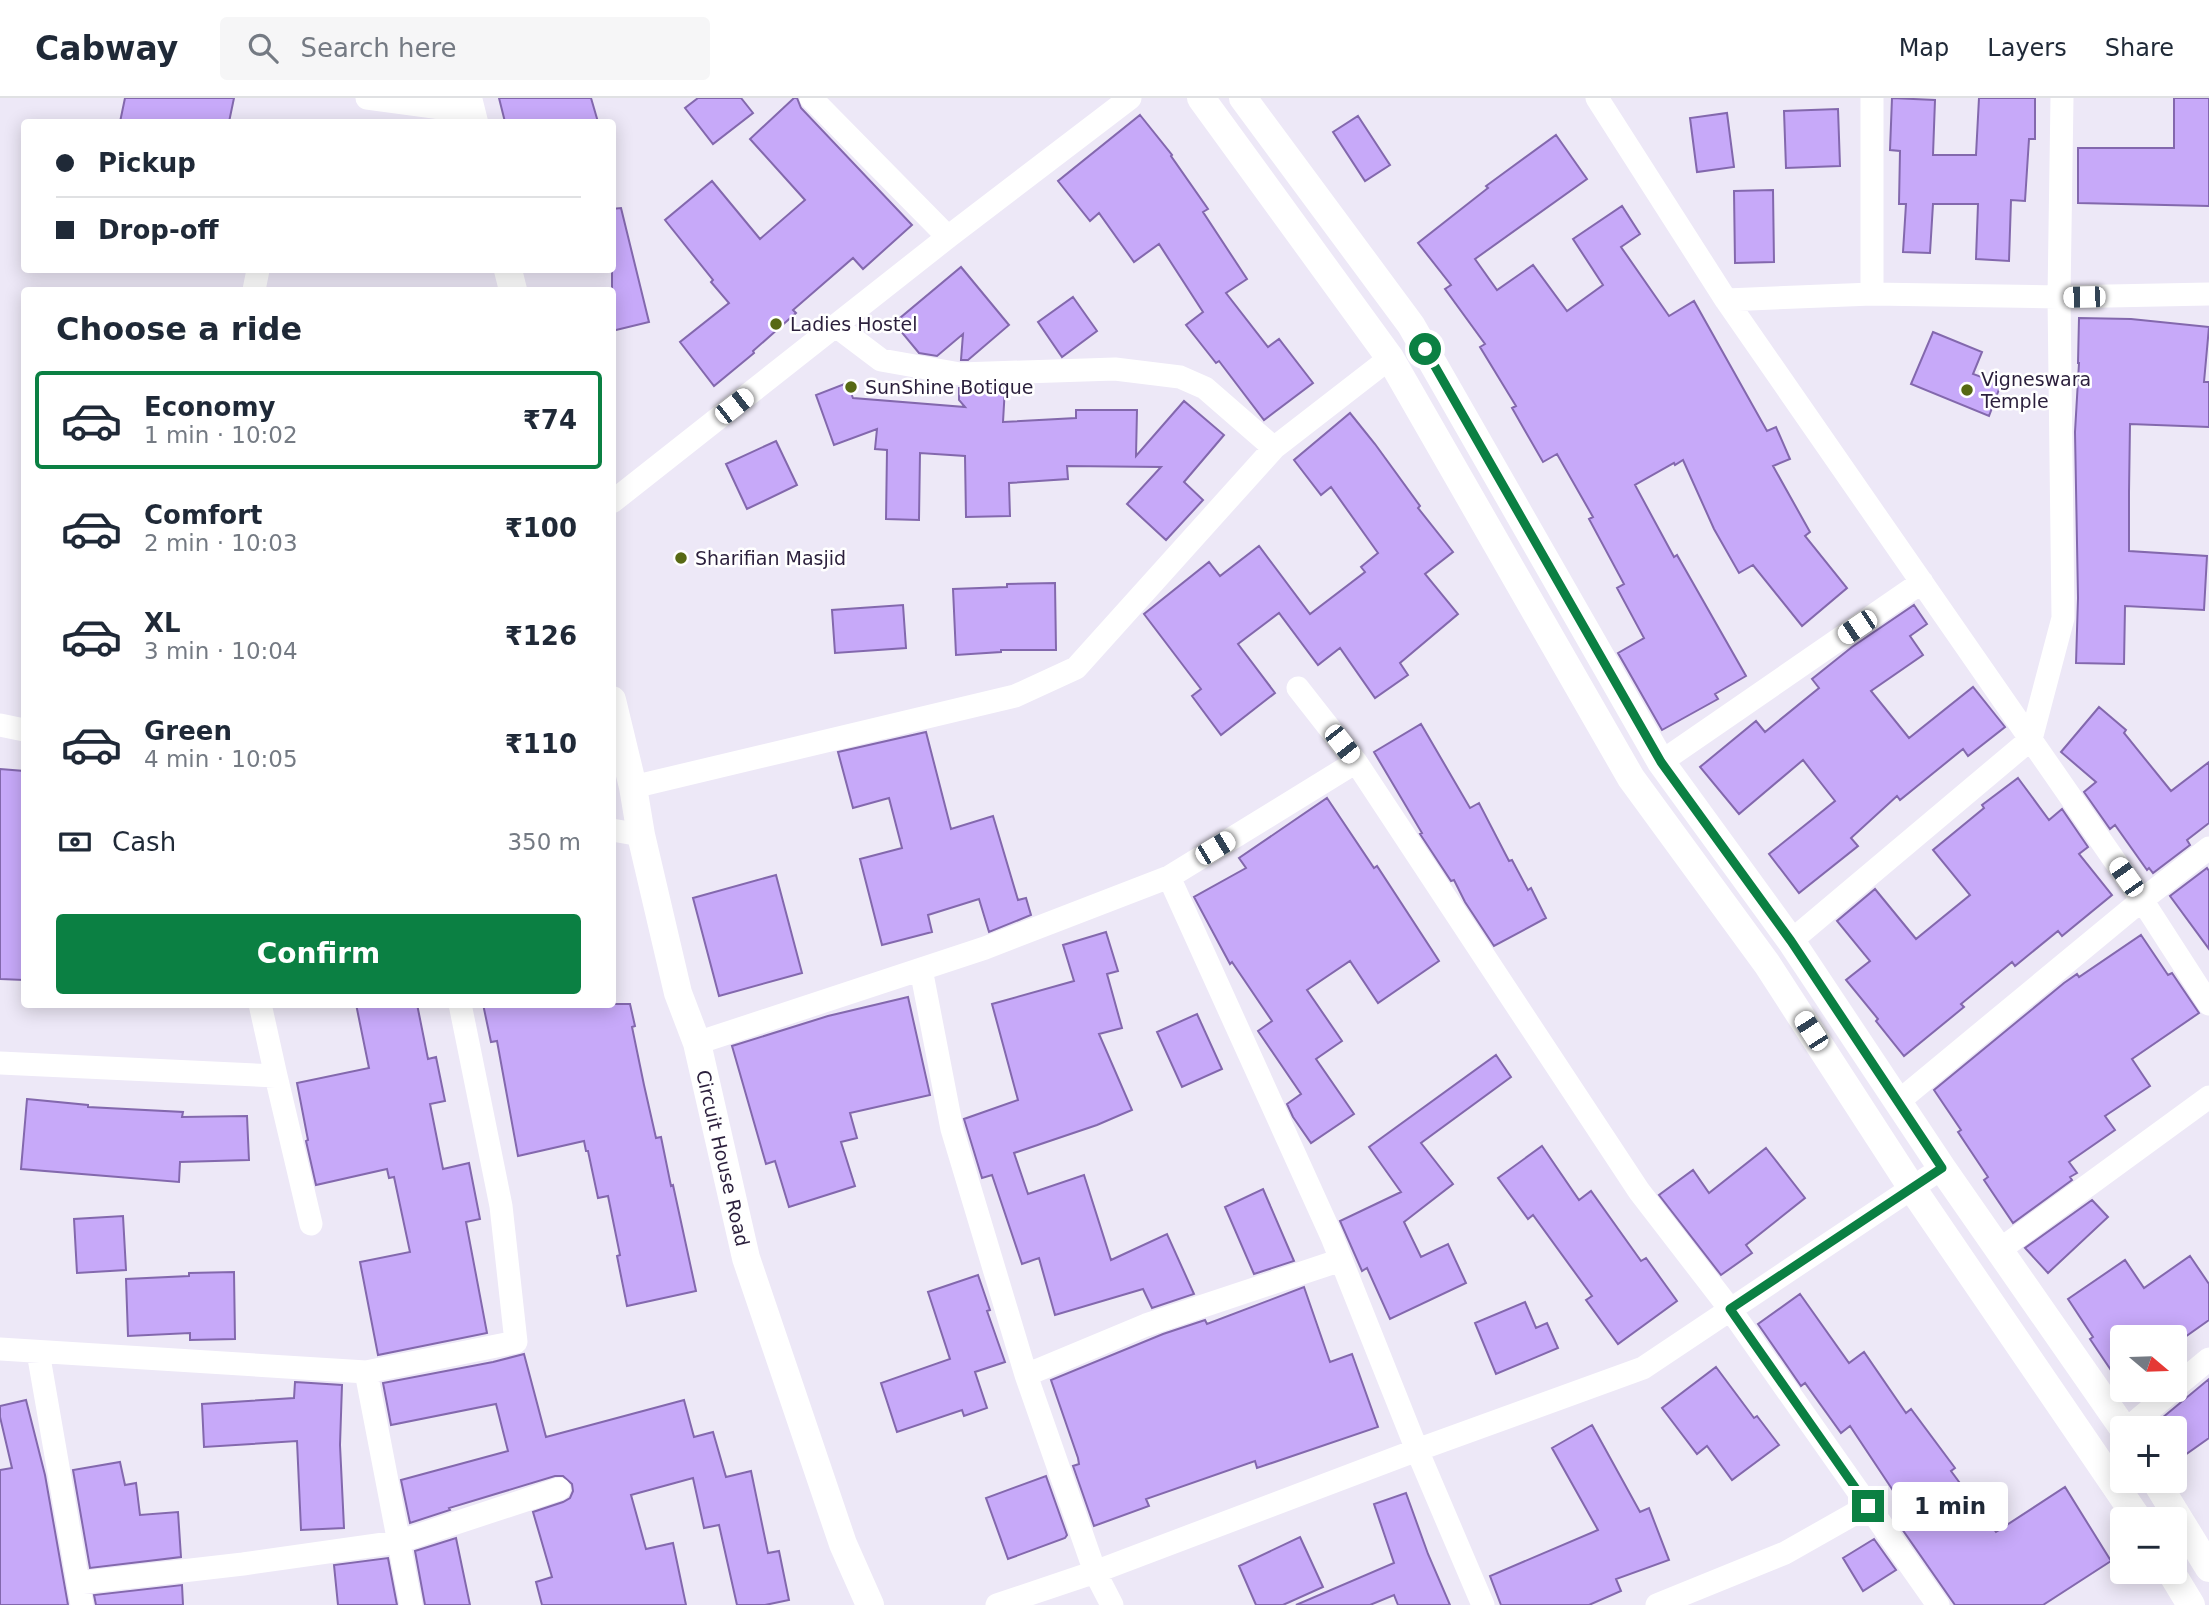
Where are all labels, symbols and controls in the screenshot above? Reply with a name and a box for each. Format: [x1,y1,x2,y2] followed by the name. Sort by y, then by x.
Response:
[220,17,710,80] search box
[35,29,178,68] text: Cabway
[244,29,282,67] icon: search
[300,33,457,63] text: Search here
[1899,34,1949,62] text: Map
[1987,34,2067,62] text: Layers
[2105,34,2174,62] text: Share
[98,148,196,178] text: Pickup
[98,215,219,245] text: Drop-off
[2063,286,2106,308] car
[56,310,302,348] text: Choose a ride
[790,313,917,335] place label: Ladies Hostel
[768,316,784,332] marker: Ladies Hostel
[1409,333,1441,365] route start
[1980,368,2091,412] place label: Vigneswara Temple
[865,376,1033,398] place label: SunShine Botique
[843,379,859,395] marker: SunShine Botique
[1959,382,1975,398] marker: Vigneswara Temple
[711,385,758,427] car
[60,389,123,452] icon: car
[144,392,275,422] text: Economy
[523,405,577,435] text: ₹74
[144,422,298,448] text: 1 min · 10:02
[60,497,123,560] icon: car
[144,500,262,530] text: Comfort
[505,513,577,543] text: ₹100
[144,530,298,556] text: 2 min · 10:03
[695,547,846,569] place label: Sharifian Masjid
[673,550,689,566] marker: Sharifian Masjid
[60,605,123,668] icon: car
[1834,607,1881,647] car
[144,608,181,638] text: XL
[505,621,577,651] text: ₹126
[144,638,298,664] text: 3 min · 10:04
[60,713,123,776] icon: car
[144,716,232,746] text: Green
[1321,721,1364,767] car
[505,729,577,759] text: ₹110
[144,746,298,772] text: 4 min · 10:05
[56,823,94,861] icon: cash
[112,827,176,857] text: Cash
[1192,828,1239,868] car
[507,829,581,855] text: 350 m
[2106,854,2147,900] car
[56,914,581,994] button: Confirm
[1791,1008,1832,1054] car
[692,1068,754,1248] street label: Circuit House Road
[2110,1325,2188,1402] north arrow
[2110,1325,2187,1584] map controls
[2110,1416,2187,1493] button: +
[1892,1482,2008,1530] callout: 1 min
[1852,1490,1884,1522] route end
[1914,1493,1986,1519] text: 1 min
[2110,1507,2187,1584] button: −

